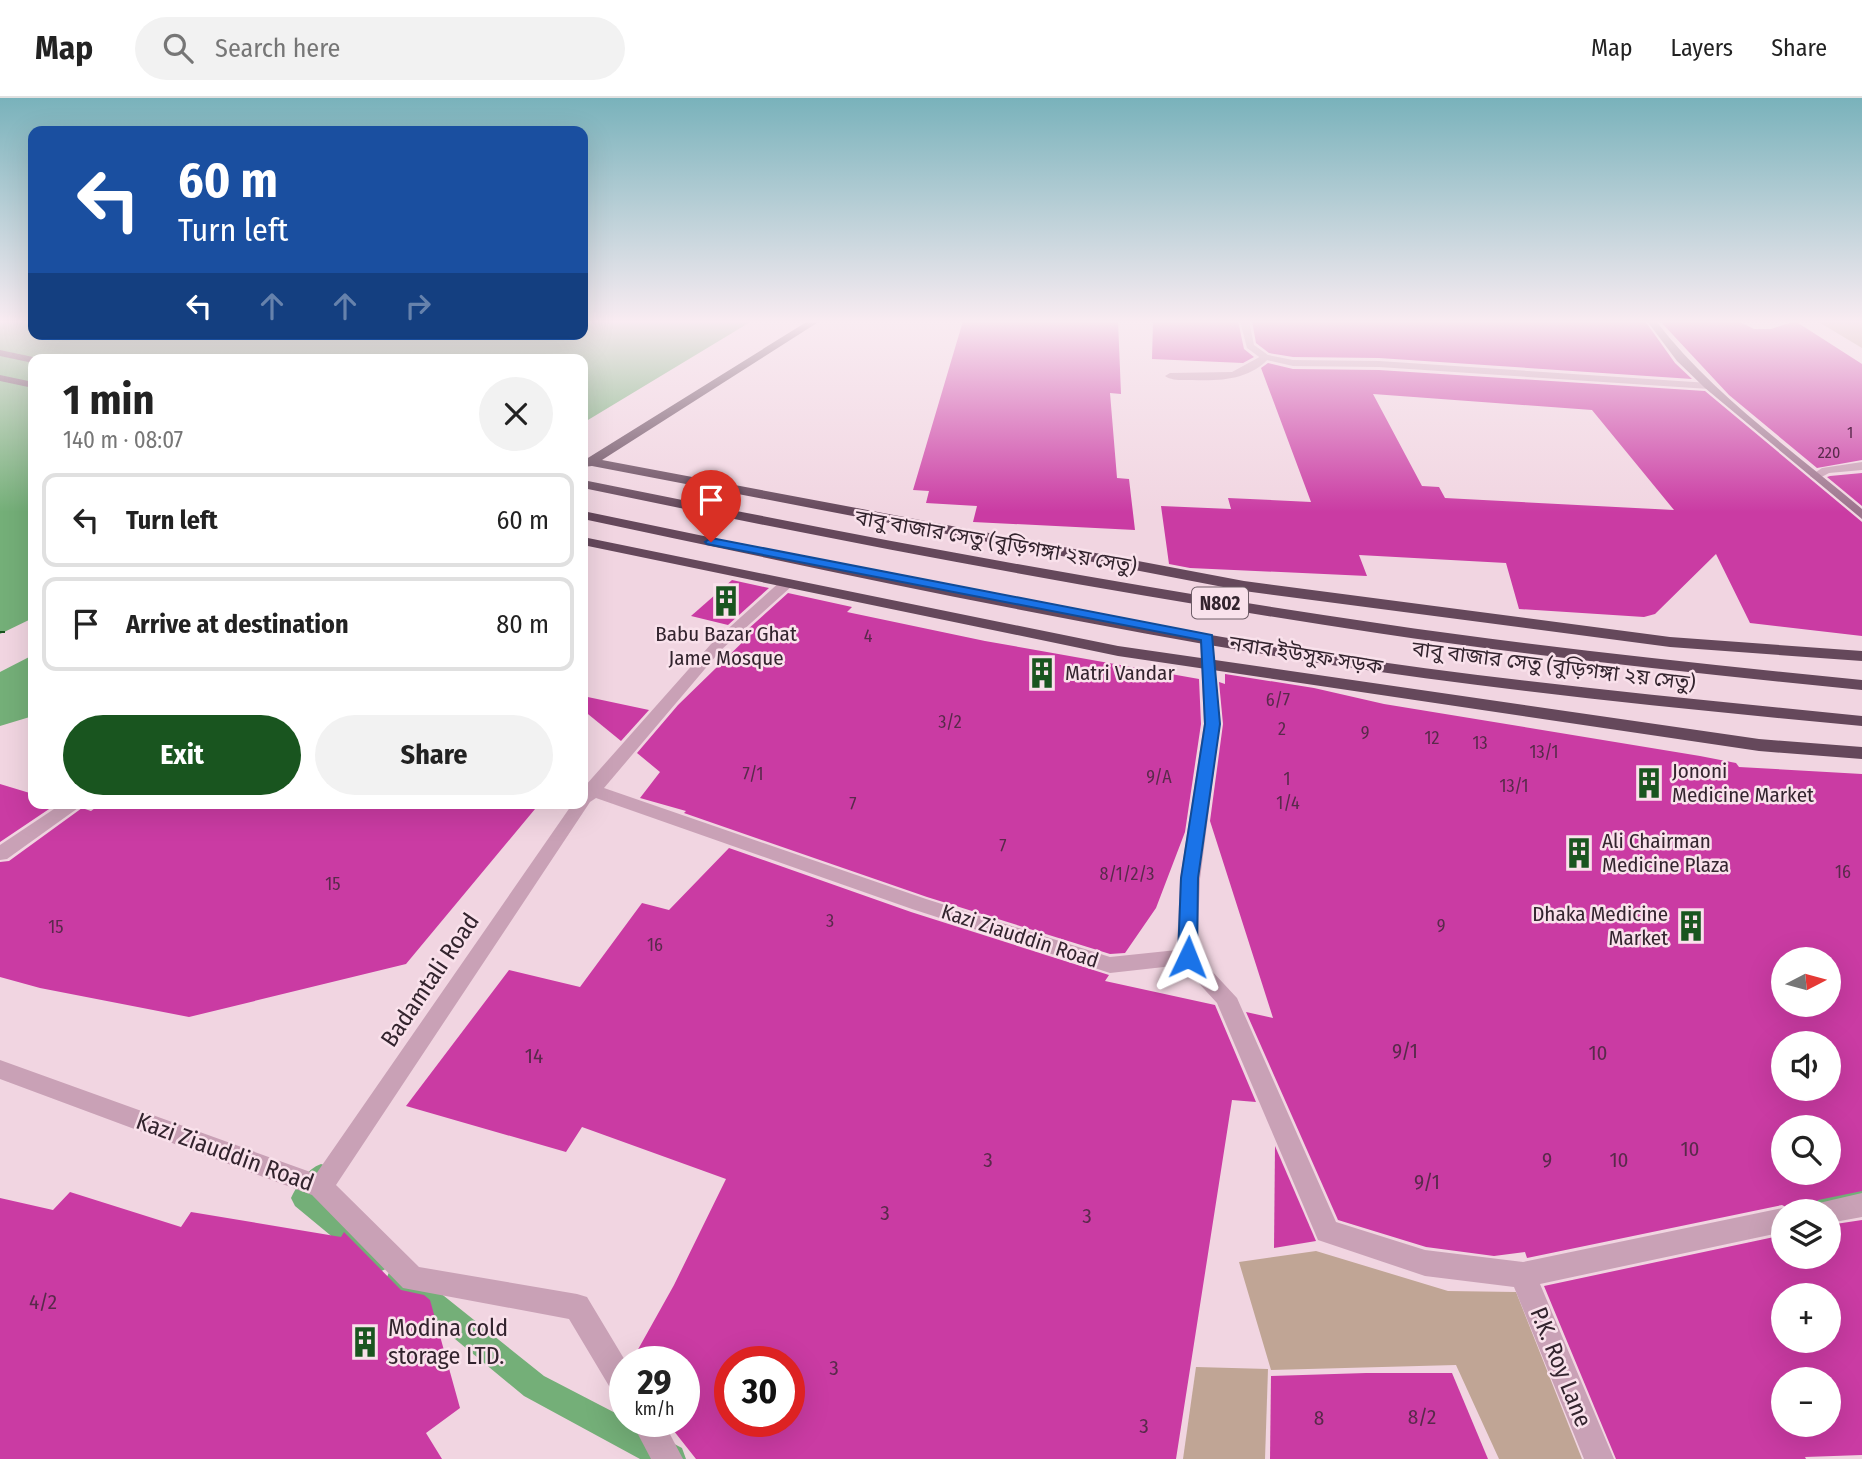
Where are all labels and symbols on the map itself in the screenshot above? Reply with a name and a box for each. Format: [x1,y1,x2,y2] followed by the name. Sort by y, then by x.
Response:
[1847,423,1853,442] house number: 1
[1818,443,1840,462] house number: 220
[681,470,741,542] pin
[852,504,1139,580] street label: বাবু বাজার সেতু (বুড়িগঙ্গা ২য় সেতু)
[709,584,743,618] building icon: Babu Bazar Ghat Jame Mosque
[1192,588,1248,618] road number: N802
[655,621,797,671] place label: Babu Bazar Ghat Jame Mosque
[864,625,873,647] house number: 4
[1227,630,1386,680] street label: নবাব ইউসুফ সড়ক
[1410,636,1697,696] street label: বাবু বাজার সেতু (বুড়িগঙ্গা ২য় সেতু)
[1025,656,1059,690] building icon: Matri Vandar
[1065,660,1175,686] place label: Matri Vandar
[1266,689,1290,711] house number: 6/7
[938,711,962,733] house number: 3/2
[1278,718,1286,740] house number: 2
[1361,722,1369,744] house number: 9
[1425,727,1440,749] house number: 12
[1472,732,1488,754] house number: 13
[1529,741,1559,763] house number: 13/1
[1672,758,1814,808] place label: Jononi Medicine Market
[743,763,763,785] house number: 7/1
[1146,766,1172,788] house number: 9/A
[1632,766,1666,800] building icon: Jononi Medicine Market
[1283,768,1291,790] house number: 1
[1499,775,1529,797] house number: 13/1
[1276,792,1300,814] house number: 1/4
[849,793,857,815] house number: 7
[1602,828,1729,878] place label: Ali Chairman Medicine Plaza
[999,835,1007,857] house number: 7
[1562,836,1596,870] building icon: Ali Chairman Medicine Plaza
[1835,861,1851,883] house number: 16
[1099,863,1155,885] house number: 8/1/2/3
[325,873,341,895] house number: 15
[938,898,1102,974] street label: Kazi Ziauddin Road
[1532,901,1668,951] place label: Dhaka Medicine Market
[375,908,485,1052] street label: Badamtali Road
[1674,909,1708,943] building icon: Dhaka Medicine Market
[826,910,834,932] house number: 3
[1437,915,1445,937] house number: 9
[48,916,64,938] house number: 15
[1151,920,1225,994] position arrow
[647,934,663,956] house number: 16
[1771,947,1841,1017] north arrow
[1392,1038,1418,1064] house number: 9/1
[1588,1040,1608,1066] house number: 10
[525,1043,543,1069] house number: 14
[132,1107,318,1197] street label: Kazi Ziauddin Road
[1680,1136,1700,1162] house number: 10
[983,1147,993,1173] house number: 3
[1542,1147,1552,1173] house number: 9
[1609,1147,1629,1173] house number: 10
[1414,1169,1440,1195] house number: 9/1
[880,1200,890,1226] house number: 3
[1082,1203,1092,1229] house number: 3
[29,1289,57,1315] house number: 4/2
[1524,1303,1598,1431] street label: P.K. Roy Lane
[388,1314,508,1370] place label: Modina cold storage LTD.
[348,1325,382,1359] building icon: Modina cold storage LTD.
[714,1346,805,1437] speed limit sign: 30
[829,1355,839,1381] house number: 3
[1408,1404,1436,1430] house number: 8/2
[1314,1405,1324,1431] house number: 8
[1139,1413,1149,1439] house number: 3

